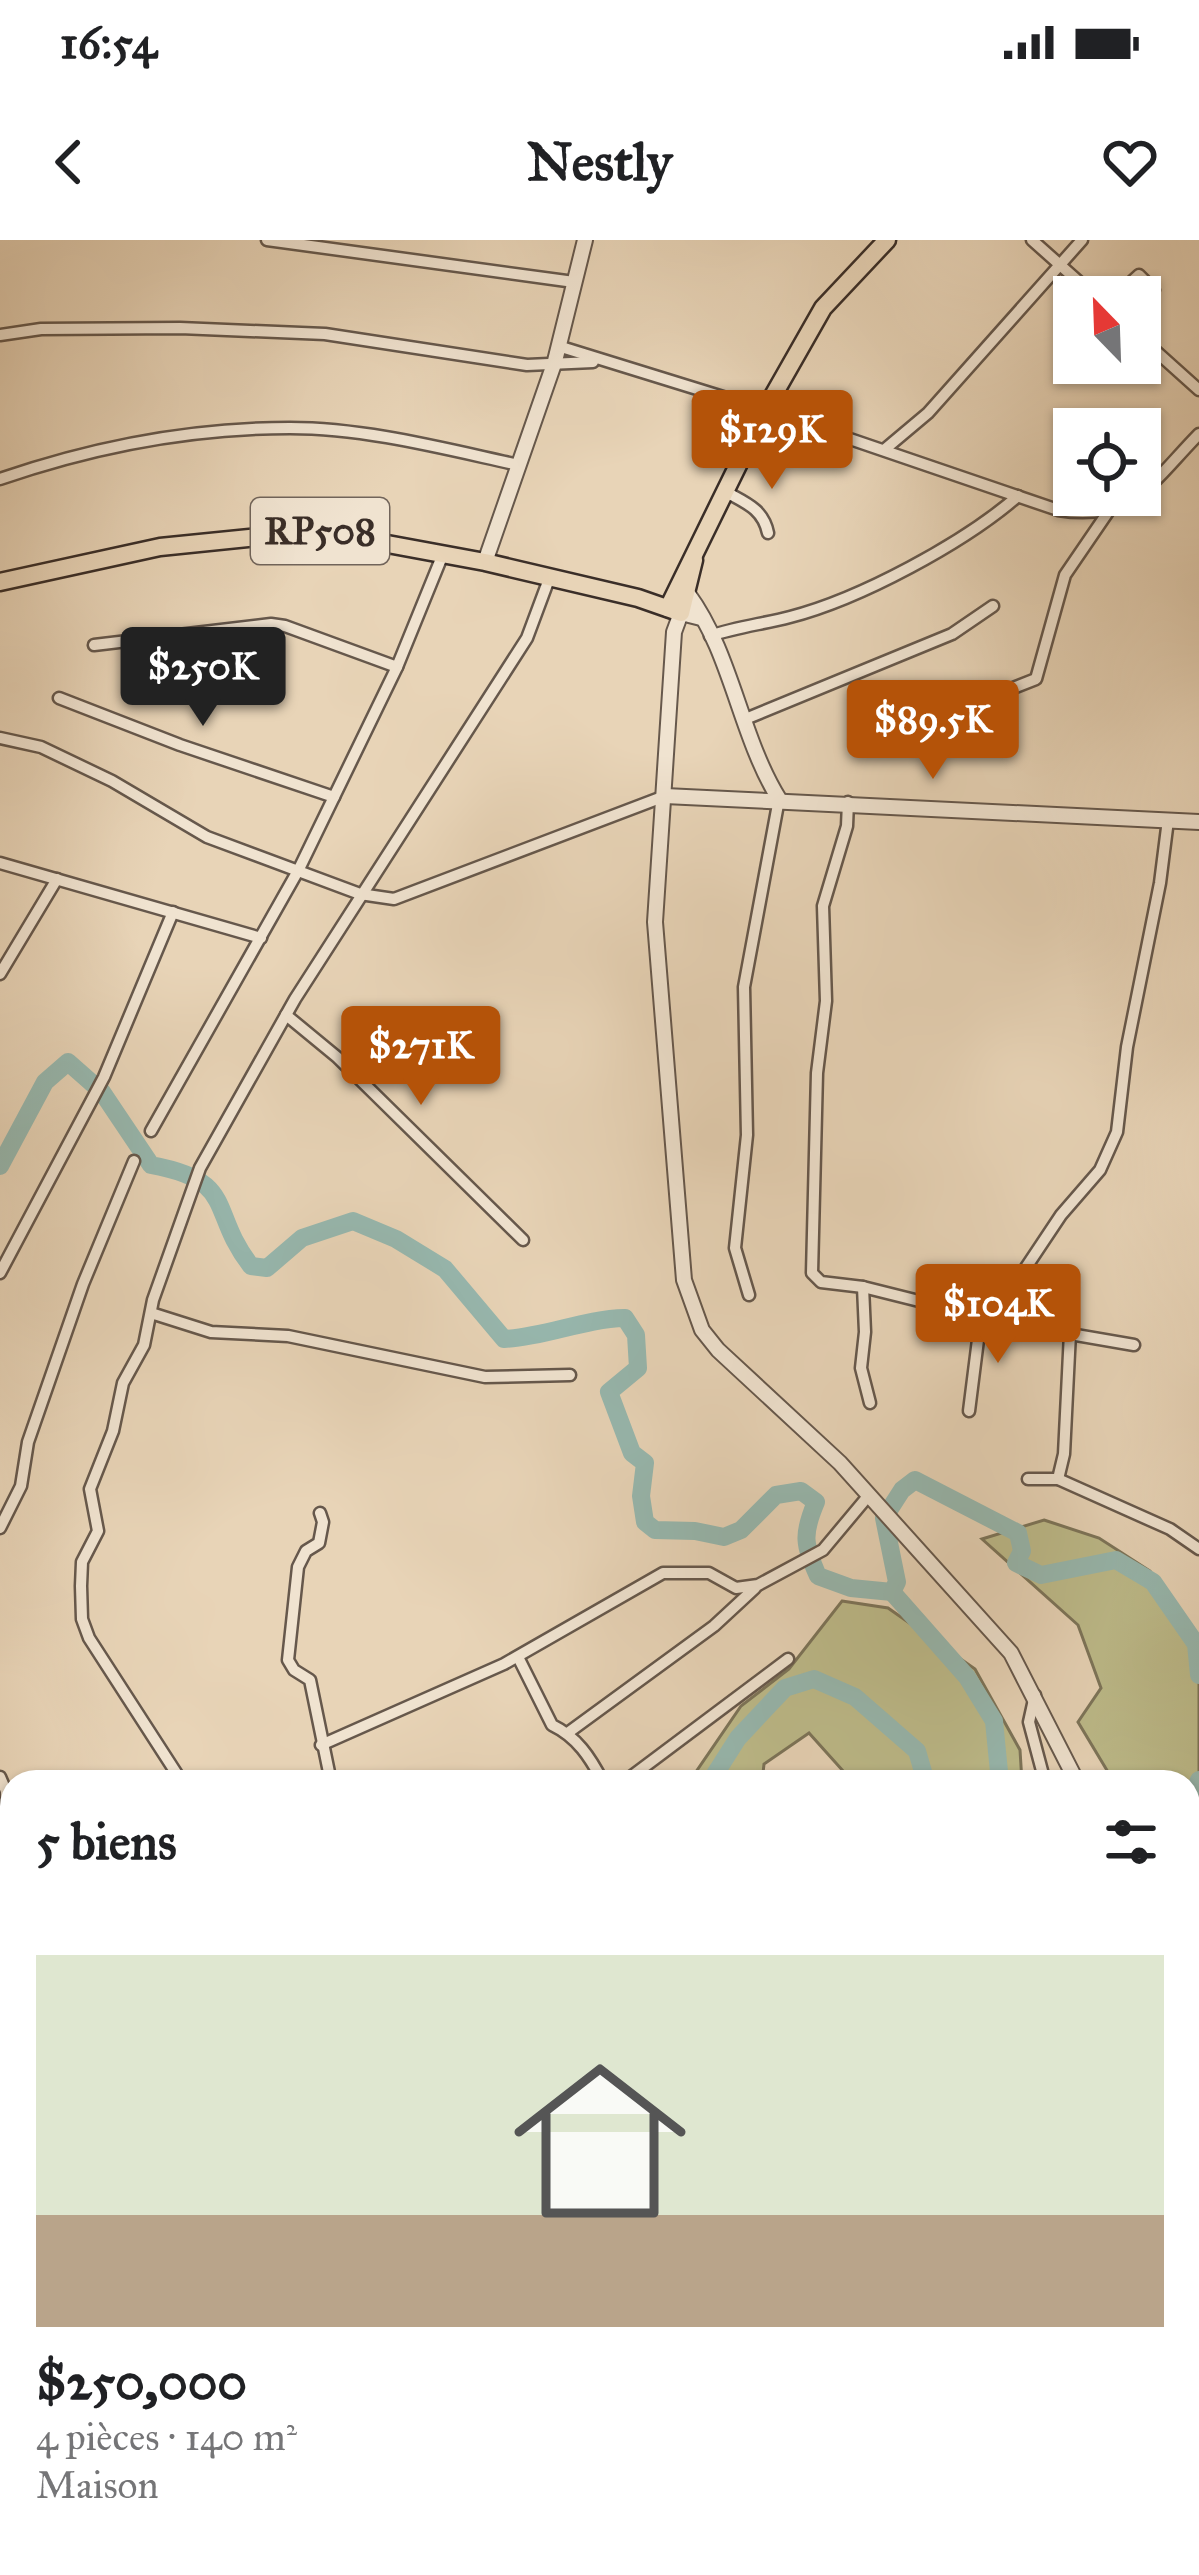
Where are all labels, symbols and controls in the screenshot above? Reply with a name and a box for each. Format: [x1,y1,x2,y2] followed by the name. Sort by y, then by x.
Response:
[60,15,157,70] text: 16:54
[36,129,102,195] icon: back
[527,129,672,195] text: Nestly
[1097,129,1163,195] icon: heart
[1053,276,1161,384] north arrow
[1053,276,1161,516] map controls
[688,390,856,492] pin: $129K
[719,405,825,453] text: $129K
[1053,408,1161,516] button: locate
[251,498,389,564] road number: RP508
[119,627,287,729] pin: $250K
[148,642,258,690] text: $250K
[835,680,1031,782] pin: $89.5K
[874,695,992,743] text: $89.5K
[337,1006,505,1108] pin: $271K
[368,1021,474,1069] text: $271K
[914,1264,1082,1366] pin: $104K
[943,1279,1053,1327] text: $104K
[1098,1809,1164,1875] icon: filters
[36,1811,177,1873] text: 5 biens
[492,2033,708,2249] icon: home
[36,2351,247,2413] text: $250,000
[36,2413,297,2461] text: 4 pièces · 140 m²
[36,2461,159,2509] text: Maison

